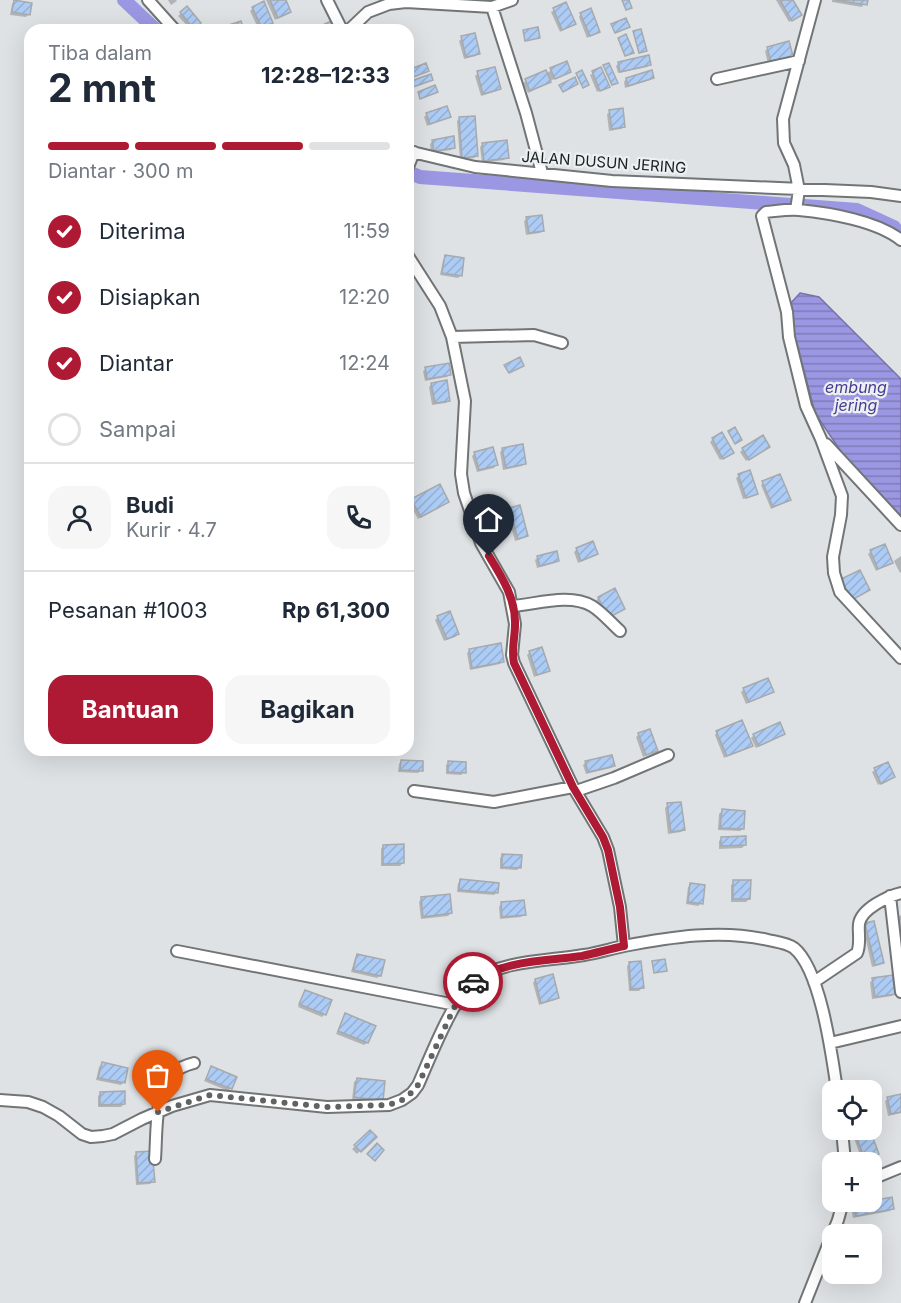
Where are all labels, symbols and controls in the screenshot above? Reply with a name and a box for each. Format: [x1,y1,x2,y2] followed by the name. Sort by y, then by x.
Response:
[48,41,152,65] text: Tiba dalam
[261,62,390,88] text: 12:28–12:33
[48,64,156,111] text: 2 mnt
[521,147,687,177] street label: JALAN DUSUN JERING
[48,159,193,183] text: Diantar · 300 m
[48,215,81,248] icon: check
[99,218,186,244] text: Diterima
[343,219,390,243] text: 11:59
[48,281,81,314] icon: check
[99,284,200,310] text: Disiapkan
[339,285,390,309] text: 12:20
[48,347,81,380] icon: check
[99,350,174,376] text: Diantar
[339,351,390,375] text: 12:24
[825,377,887,415] water label: embung jering
[99,416,176,442] text: Sampai
[48,486,111,549] button: person
[327,486,390,549] button: phone
[126,492,174,518] text: Budi
[463,494,514,556] pin
[472,503,505,536] icon: home
[126,518,217,542] text: Kurir · 4.7
[48,597,208,623] text: Pesanan #1003
[282,597,390,623] text: Rp 61,300
[48,675,213,744] button: Bantuan
[225,675,390,744] button: Bagikan
[443,952,503,1012] courier
[457,966,490,999] icon: car
[132,1050,183,1112] pin
[141,1059,174,1092] icon: bag
[822,1080,882,1284] map controls
[822,1080,882,1140] button: locate
[822,1152,882,1212] button: +
[822,1224,882,1284] button: −

